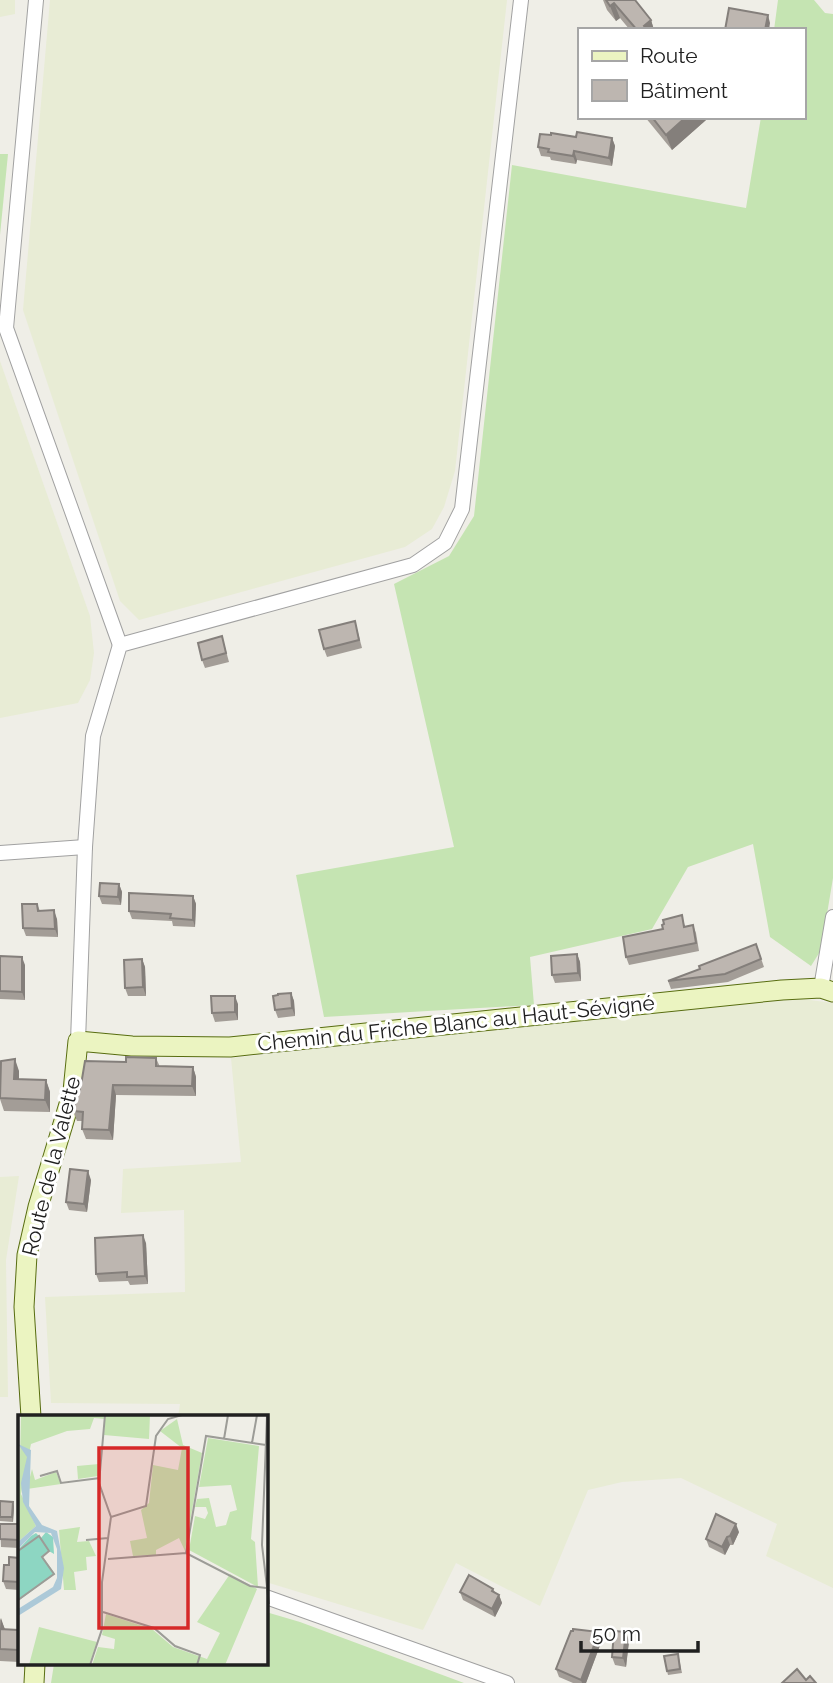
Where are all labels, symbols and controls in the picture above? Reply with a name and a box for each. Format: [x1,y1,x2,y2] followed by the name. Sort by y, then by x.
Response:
[578,28,805,119] legend
[640,43,698,68] text: Route
[640,78,728,103] text: Bâtiment
[256,990,656,1056] street label: Chemin du Friche Blanc au Haut-Sévigné
[17,1074,85,1258] street label: Route de la Valette
[18,1415,268,1666] inset map
[581,1610,698,1654] scale bar
[592,1621,641,1646] text: 50 m

